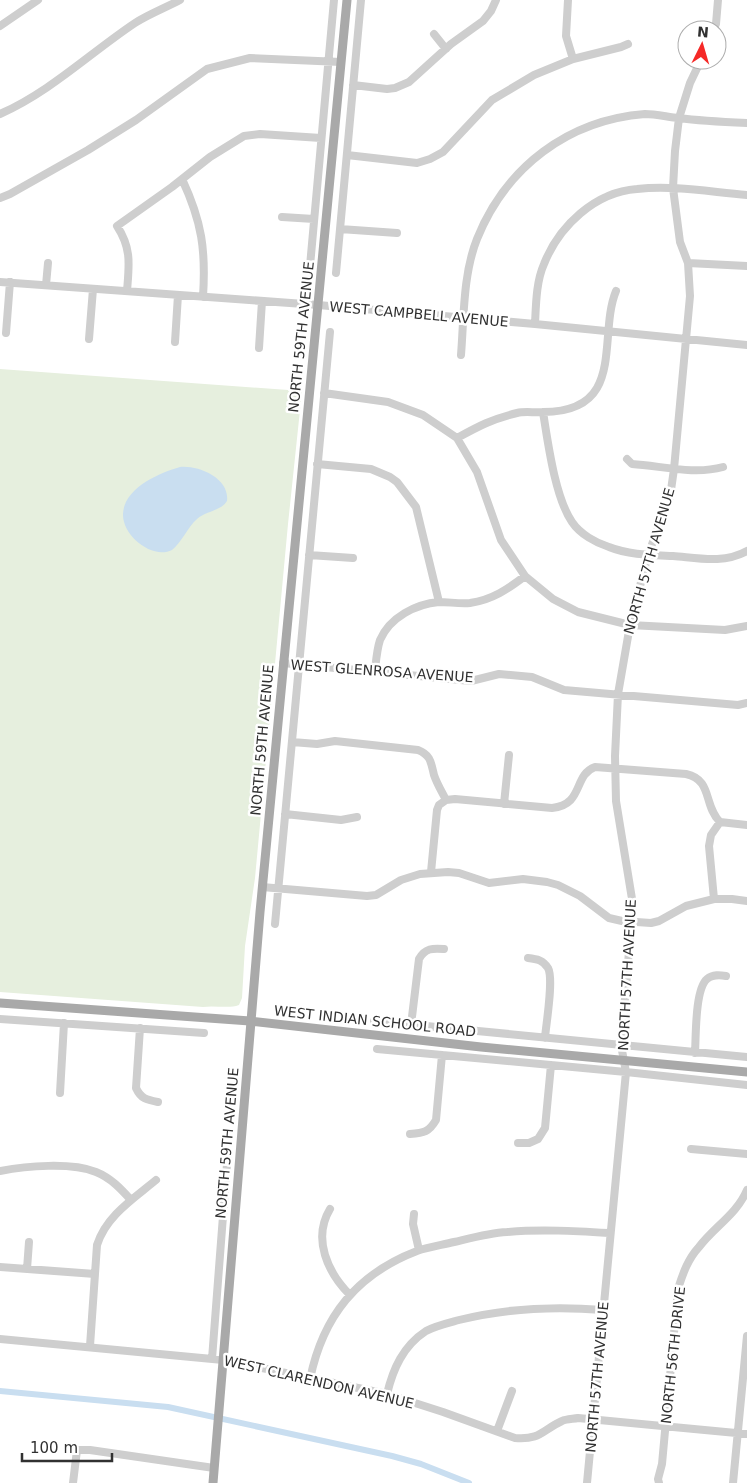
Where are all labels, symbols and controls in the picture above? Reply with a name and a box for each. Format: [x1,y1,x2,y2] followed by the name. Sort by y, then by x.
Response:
[677,20,727,70] north arrow
[697,24,710,41] text: N
[285,261,317,413] street label: NORTH 59TH AVENUE
[329,298,509,330] street label: WEST CAMPBELL AVENUE
[620,486,678,636] street label: NORTH 57TH AVENUE
[290,657,474,685] street label: WEST GLENROSA AVENUE
[247,664,277,816] street label: NORTH 59TH AVENUE
[615,899,639,1051] street label: NORTH 57TH AVENUE
[273,1002,477,1040] street label: WEST INDIAN SCHOOL ROAD
[212,1067,242,1219] street label: NORTH 59TH AVENUE
[658,1285,688,1425] street label: NORTH 56TH DRIVE
[582,1301,612,1453] street label: NORTH 57TH AVENUE
[222,1352,416,1412] street label: WEST CLARENDON AVENUE
[22,1430,112,1462] scale bar
[30,1439,78,1457] text: 100 m

